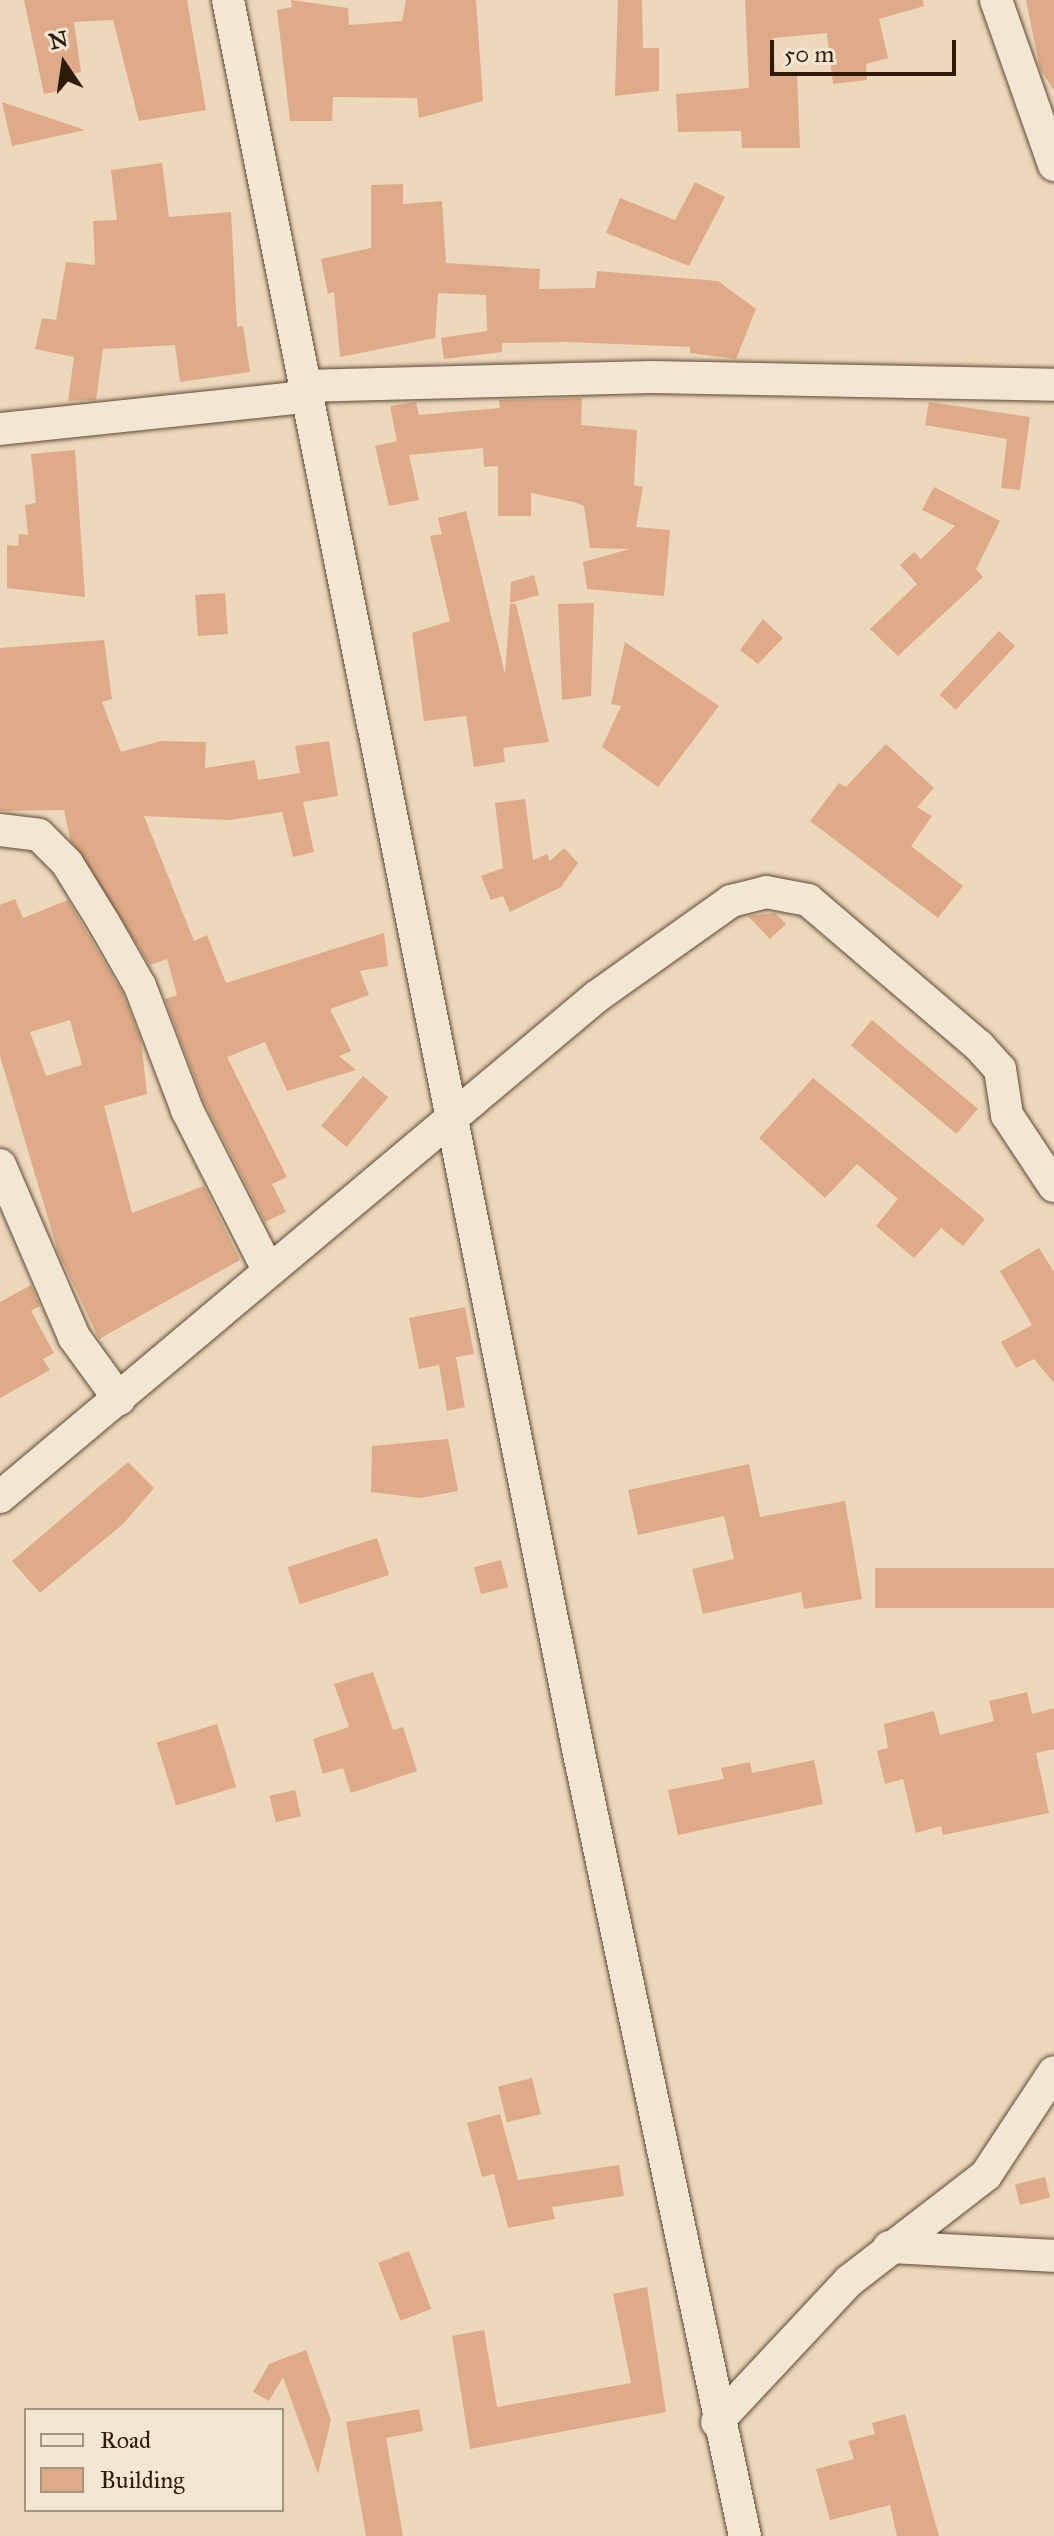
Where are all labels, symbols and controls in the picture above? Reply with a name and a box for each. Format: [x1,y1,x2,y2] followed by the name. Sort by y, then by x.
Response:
[24,24,104,104] north arrow
[774,24,960,74] scale bar
[46,25,71,55] text: N
[784,39,834,69] text: 50 m
[24,2408,284,2512] legend
[100,2425,151,2455] text: Road
[100,2465,185,2495] text: Building

